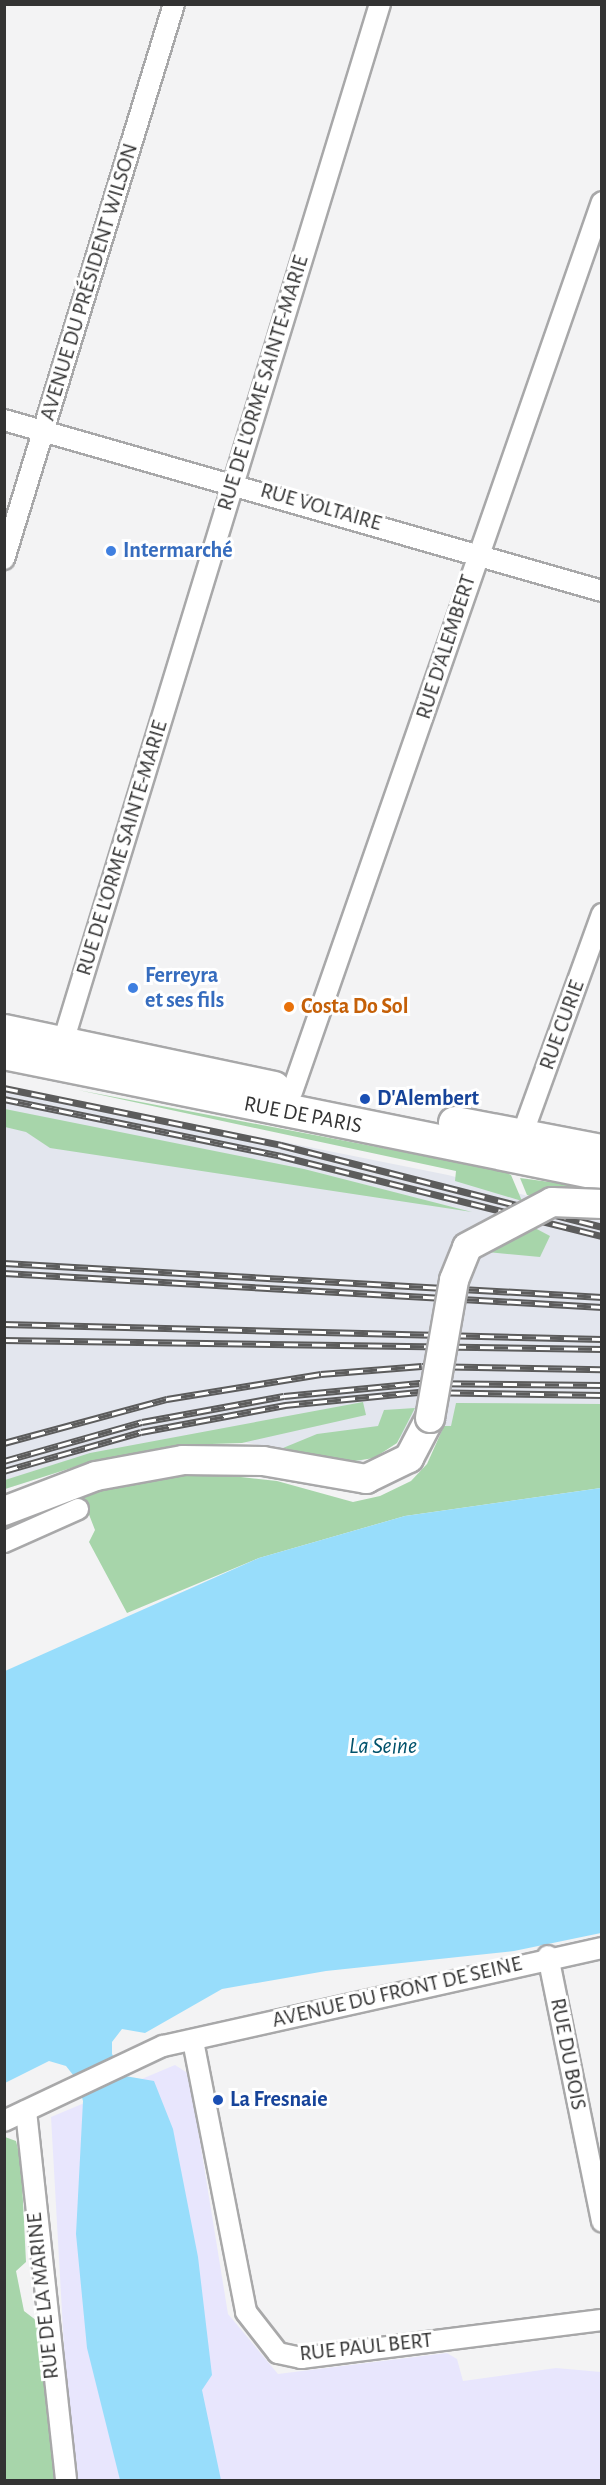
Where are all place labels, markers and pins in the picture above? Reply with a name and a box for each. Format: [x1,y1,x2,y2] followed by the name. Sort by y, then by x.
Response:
[123,538,233,564] place label: Intermarché
[104,544,118,558] marker: Intermarché
[145,962,224,1014] place label: Ferreyra et ses fils
[126,981,140,995] marker: Ferreyra et ses fils
[301,994,408,1020] place label: Costa Do Sol
[282,1000,296,1014] marker: Costa Do Sol
[377,1086,479,1112] place label: D'Alembert
[358,1092,372,1106] marker: D'Alembert
[230,2087,328,2113] place label: La Fresnaie
[211,2093,225,2107] marker: La Fresnaie

